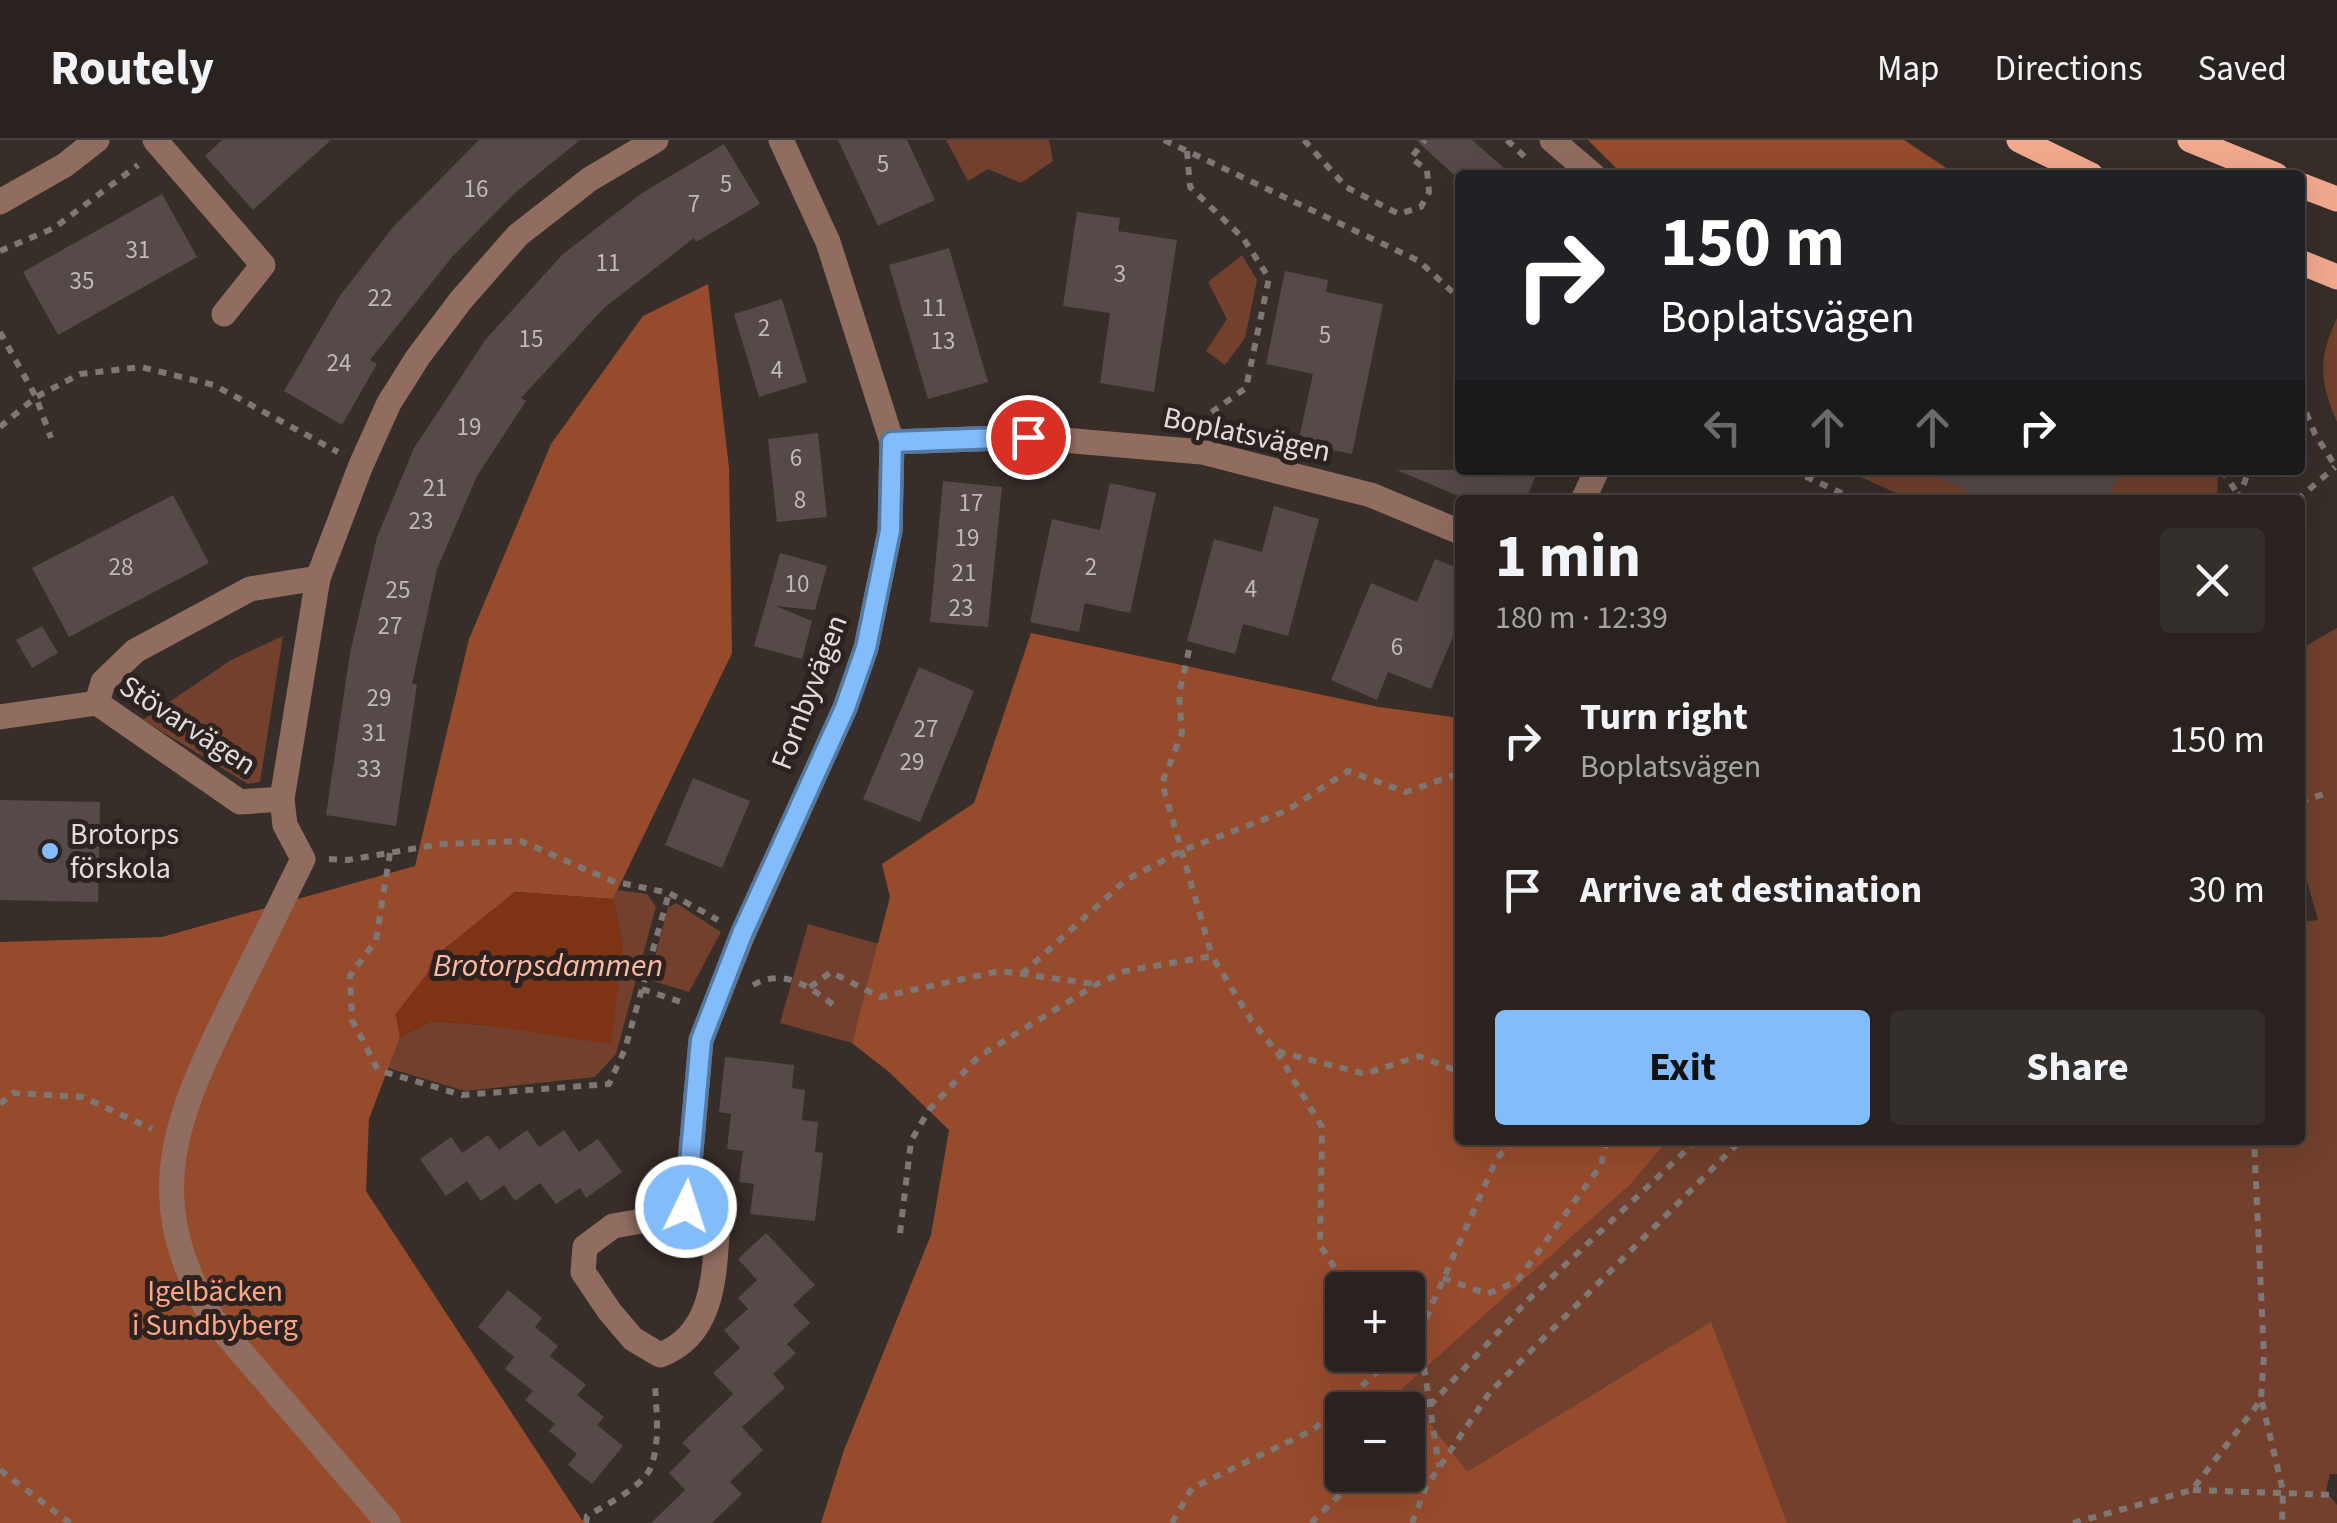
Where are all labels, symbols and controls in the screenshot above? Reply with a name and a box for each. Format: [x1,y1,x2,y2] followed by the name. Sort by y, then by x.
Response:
[50,35,214,103] text: Routely
[1877,44,1940,94] text: Map
[1995,44,2143,94] text: Directions
[2198,44,2287,94] text: Saved
[877,146,889,182] house number: 5
[720,166,732,202] house number: 5
[464,171,488,207] house number: 16
[688,186,700,222] house number: 7
[1660,193,1845,293] text: 150 m
[1495,210,1625,340] icon: right
[126,232,150,268] house number: 31
[596,245,620,281] house number: 11
[1114,256,1126,292] house number: 3
[70,263,94,299] house number: 35
[368,280,392,316] house number: 22
[1660,286,1915,350] text: Boplatsvägen
[922,290,946,326] house number: 11
[758,310,770,346] house number: 2
[1319,317,1331,353] house number: 5
[519,321,543,357] house number: 15
[931,323,955,359] house number: 13
[327,345,351,381] house number: 24
[771,352,783,388] house number: 4
[986,395,1071,480] pin
[1159,396,1334,473] street label: Boplatsvägen
[1695,400,1750,455] icon: left
[1800,400,1855,455] icon: ahead
[1905,400,1960,455] icon: ahead
[2010,400,2065,455] icon: right
[457,409,481,445] house number: 19
[1001,410,1056,465] icon: arrive
[790,440,802,476] house number: 6
[423,470,447,506] house number: 21
[794,482,806,518] house number: 8
[959,485,983,521] house number: 17
[409,503,433,539] house number: 23
[1495,515,1641,600] text: 1 min
[955,520,979,556] house number: 19
[2160,528,2265,633] button: close
[109,549,133,585] house number: 28
[1085,549,1097,585] house number: 2
[952,555,976,591] house number: 21
[785,566,809,602] house number: 10
[1245,571,1257,607] house number: 4
[386,572,410,608] house number: 25
[949,590,973,626] house number: 23
[1495,595,1668,641] text: 180 m · 12:39
[378,608,402,644] house number: 27
[760,609,859,776] street label: Fornbyvägen
[1391,629,1403,665] house number: 6
[111,665,265,786] street label: Stövarvägen
[367,680,391,716] house number: 29
[1580,690,1748,744] text: Turn right
[914,711,938,747] house number: 27
[1495,713,1550,768] icon: right
[2169,713,2265,767] text: 150 m
[362,715,386,751] house number: 31
[900,744,924,780] house number: 29
[1580,744,1761,790] text: Boplatsvägen
[357,751,381,787] house number: 33
[70,813,179,890] place label: Brotorps förskola
[39,840,61,862] marker: Brotorps förskola
[1495,863,1550,918] icon: arrive
[1580,863,1922,917] text: Arrive at destination
[2188,863,2265,917] text: 30 m
[433,943,663,989] water label: Brotorpsdammen
[1495,1010,1870,1125] button: Exit
[1890,1010,2265,1125] button: Share
[634,1155,738,1259] position arrow
[132,1270,298,1347] park label: Igelbäcken i Sundbyberg
[1325,1272,1425,1492] map controls
[1325,1272,1425,1372] button: +
[1325,1392,1425,1492] button: −

